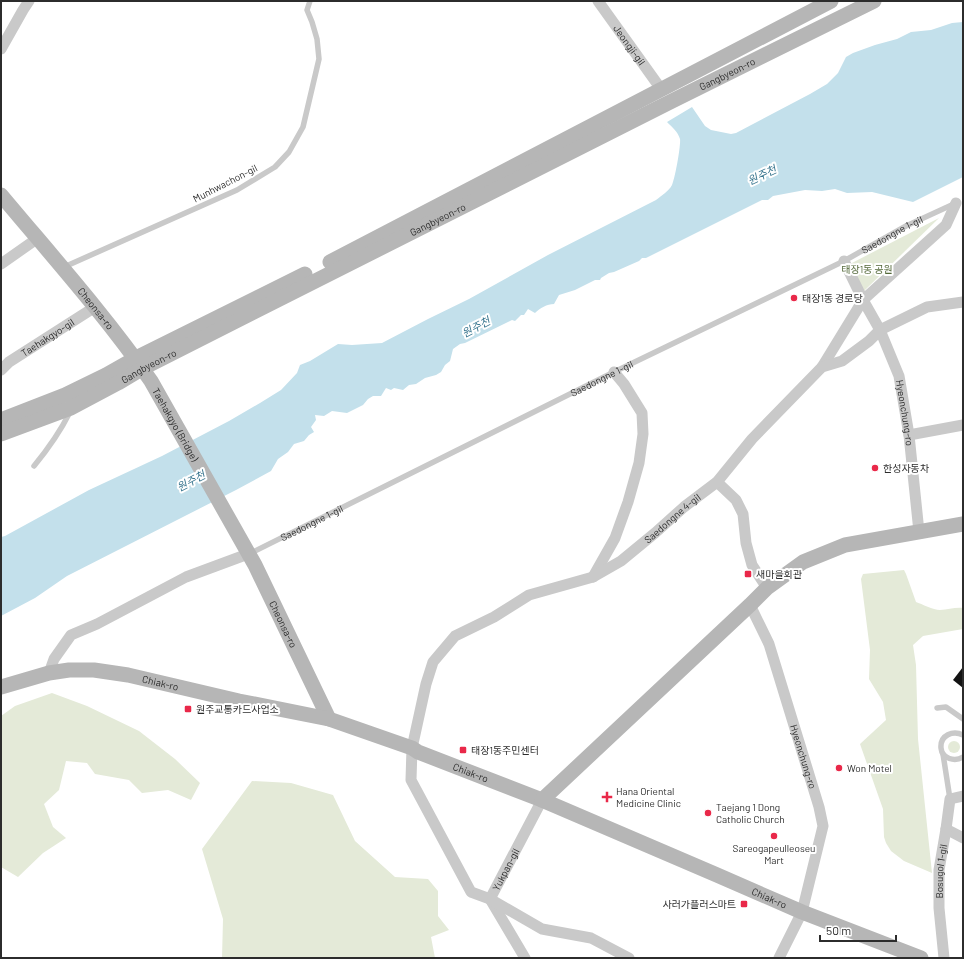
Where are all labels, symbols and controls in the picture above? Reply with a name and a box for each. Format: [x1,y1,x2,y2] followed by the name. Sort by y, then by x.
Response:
[611,22,648,67] street label: Jeongji-gil
[697,55,757,93] street label: Gangbyeon-ro
[745,161,780,187] water label: 원주천
[191,162,259,204] street label: Munhwachon-gil
[408,200,467,238] street label: Gangbyeon-ro
[859,213,925,256] street label: Saedongne 1-gil
[841,263,893,275] park label: 태장1동 공원
[75,285,117,332] street label: Cheonsa-ro
[802,292,863,304] place label: 태장1동 경로당
[789,293,799,303] marker: 태장1동 경로당
[459,313,494,339] water label: 원주천
[19,316,76,359] street label: Taehakgyo-gil
[119,346,178,386] street label: Gangbyeon-ro
[568,358,635,399] street label: Saedongne 1-gil
[894,379,916,447] street label: Hyeonchung-ro
[150,386,201,464] street label: Taehakgyo (Bridge)
[883,462,930,474] place label: 한성자동차
[870,463,880,473] marker: 한성자동차
[174,467,209,493] water label: 원주천
[642,491,703,546] street label: Saedongne 4-gil
[278,502,345,543] street label: Saedongne 1-gil
[756,568,803,580] place label: 새마을회관
[743,569,753,579] marker: 새마을회관
[267,599,300,650] street label: Cheonsa-ro
[141,673,180,693] street label: Chiak-ro
[196,703,279,715] place label: 원주교통카드사업소
[183,704,193,714] marker: 원주교통카드사업소
[788,723,819,790] street label: Hyeonchung-ro
[471,744,539,756] place label: 태장1동주민센터
[458,745,468,755] marker: 태장1동주민센터
[451,760,490,785] street label: Chiak-ro
[847,762,892,774] place label: Won Motel
[834,763,844,773] marker: Won Motel
[616,785,681,809] place label: Hana Oriental Medicine Clinic
[601,791,613,803] marker: Hana Oriental Medicine Clinic
[716,801,785,825] place label: Taejang 1 Dong Catholic Church
[703,808,713,818] marker: Taejang 1 Dong Catholic Church
[769,831,779,841] marker: Sareogapeulleoseu Mart
[733,842,815,866] place label: Sareogapeulleoseu Mart
[933,843,949,899] street label: Bosugol 1-gil
[490,846,522,893] street label: Yukpan-gil
[750,885,789,911] street label: Chiak-ro
[662,898,736,910] place label: 사러가플러스마트
[739,899,749,909] marker: 사러가플러스마트
[820,917,896,943] scale bar
[826,923,851,937] text: 50 m

